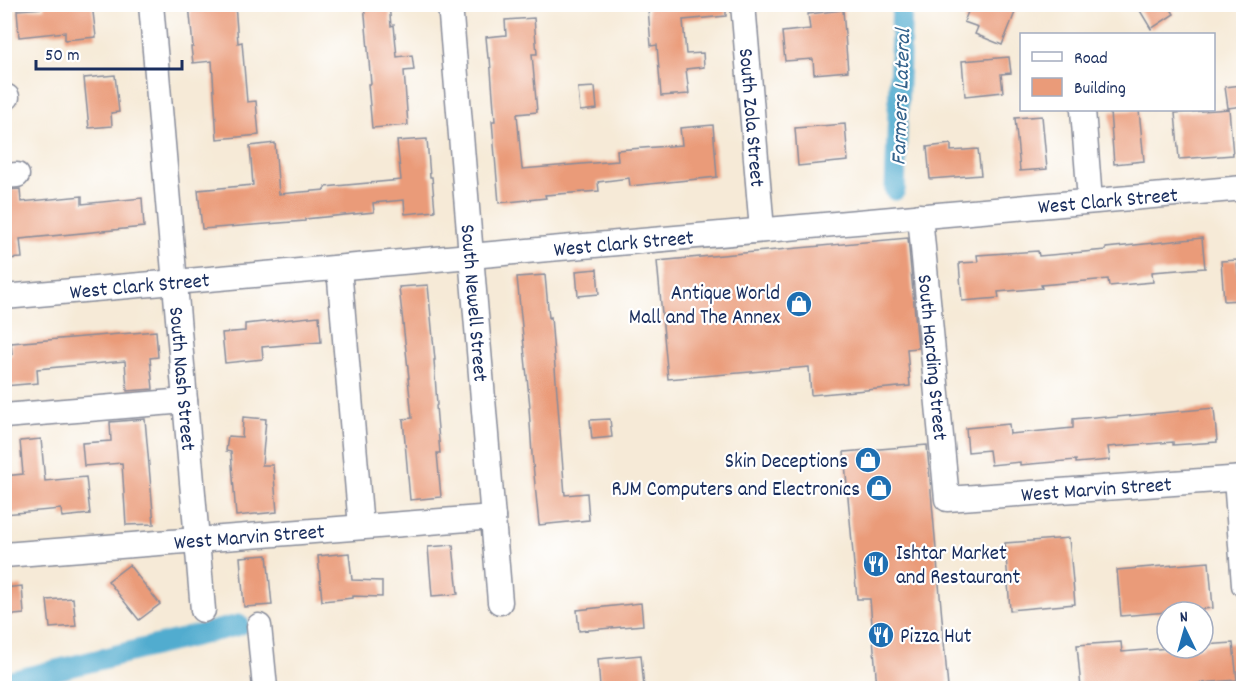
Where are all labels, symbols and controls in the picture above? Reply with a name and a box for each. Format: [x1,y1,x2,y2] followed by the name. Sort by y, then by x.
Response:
[885,27,920,166] water label: Farmers Lateral
[36,33,182,71] scale bar
[1020,33,1215,111] legend
[45,44,80,69] text: 50 m
[729,47,770,189] street label: South Zola Street
[1074,47,1108,72] text: Road
[1074,77,1126,102] text: Building
[1037,182,1179,224] street label: West Clark Street
[450,223,494,384] street label: South Newell Street
[553,224,695,267] street label: West Clark Street
[69,267,211,309] street label: West Clark Street
[908,273,953,442] street label: South Harding Street
[629,280,780,334] place label: Antique World Mall and The Annex
[784,289,814,319] shop icon: Antique World Mall and The Annex
[159,306,201,452] street label: South Nash Street
[853,445,883,475] shop icon: Skin Deceptions
[725,448,848,478] place label: Skin Deceptions
[1020,471,1173,512] street label: West Marvin Street
[864,473,894,503] shop icon: RJM Computers and Electronics
[612,476,860,506] place label: RJM Computers and Electronics
[173,518,326,560] street label: West Marvin Street
[896,540,1021,594] place label: Ishtar Market and Restaurant
[861,549,891,579] restaurant icon: Ishtar Market and Restaurant
[1155,600,1215,660] north arrow
[1179,606,1189,629] text: N
[866,620,896,650] restaurant icon: Pizza Hut
[900,623,972,653] place label: Pizza Hut

